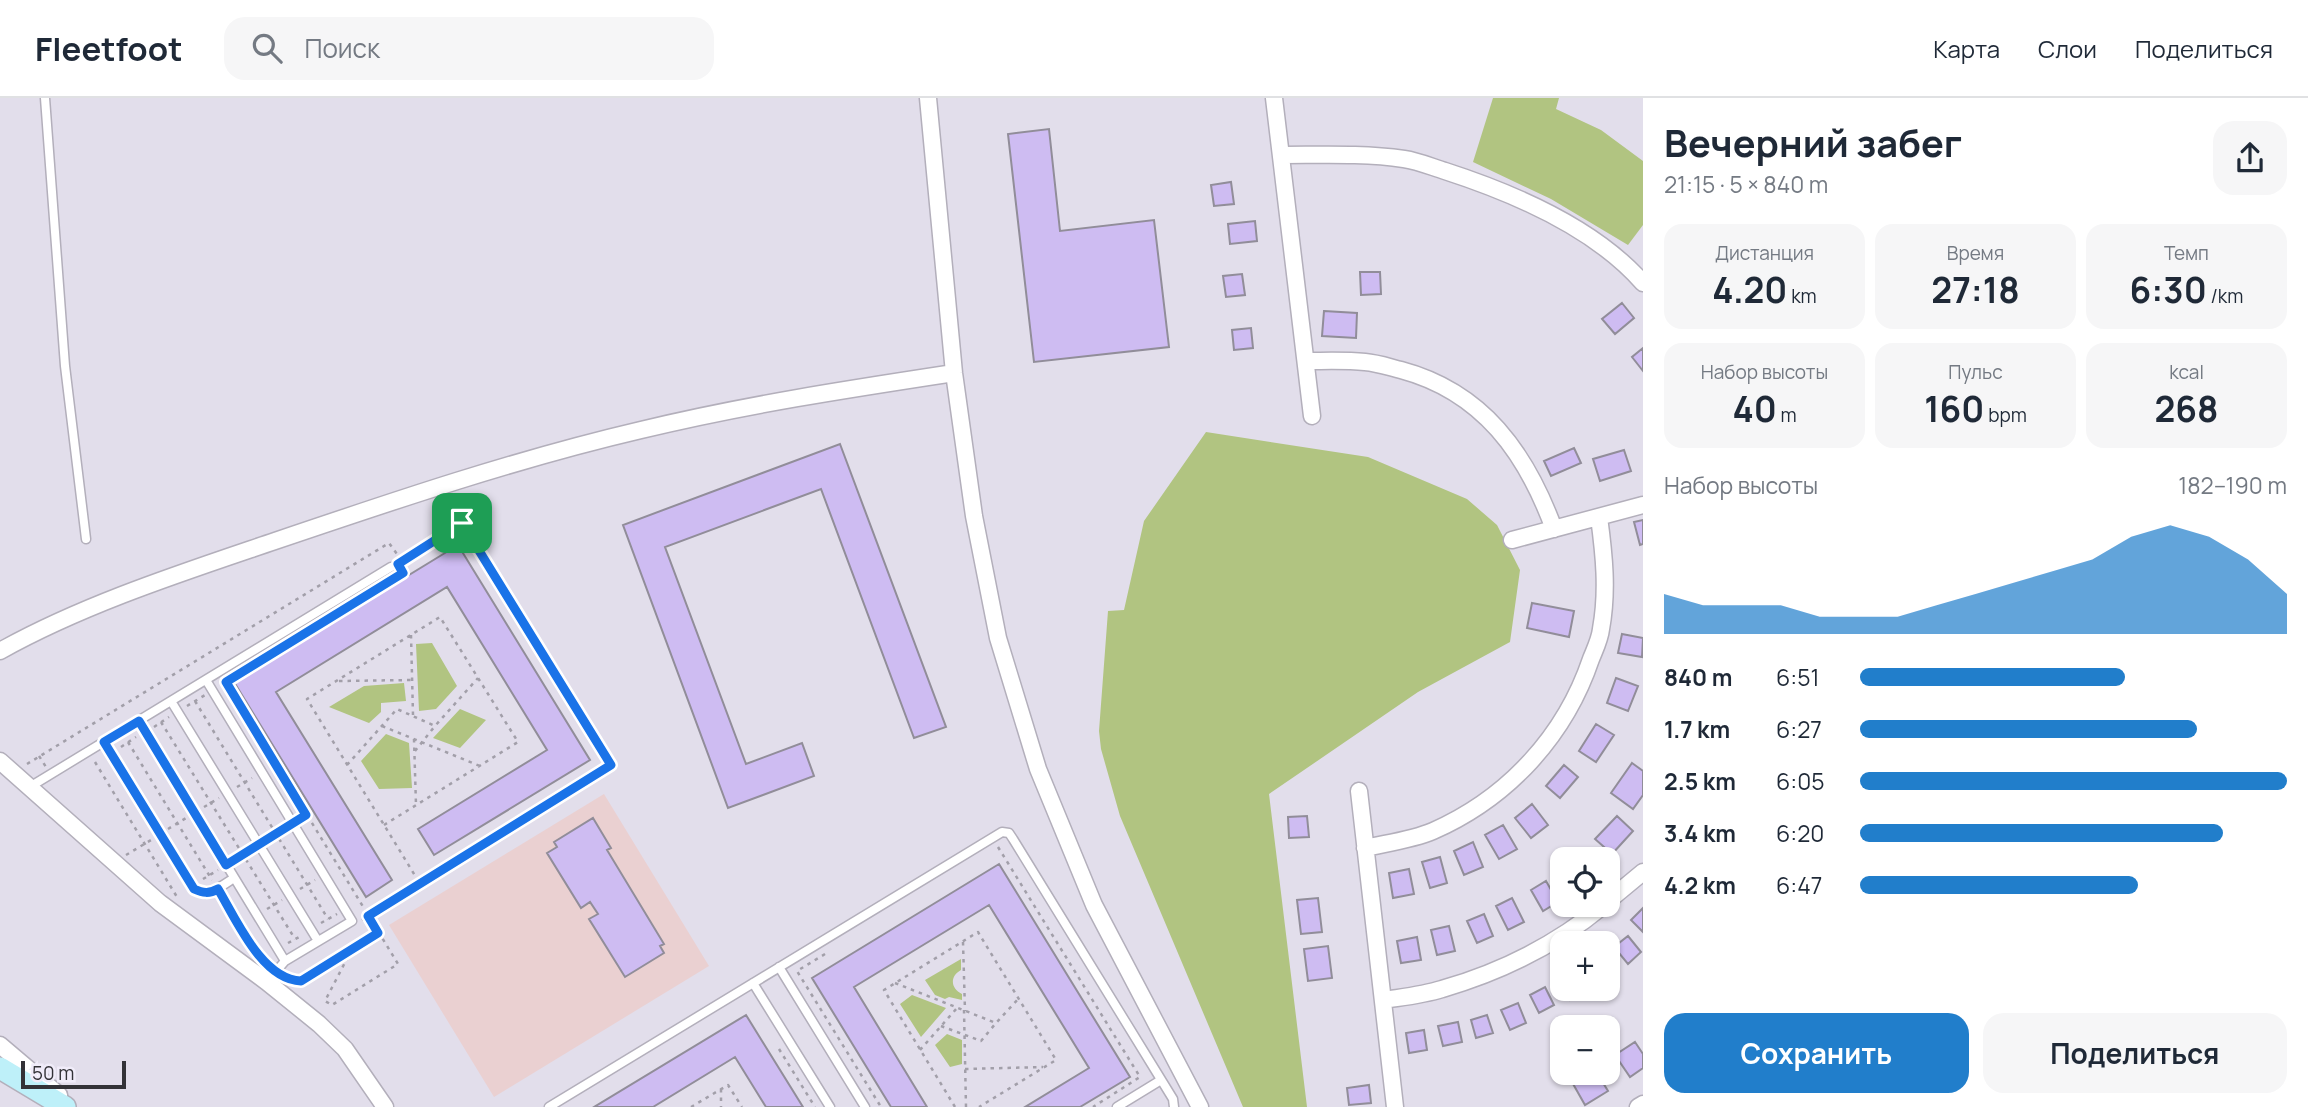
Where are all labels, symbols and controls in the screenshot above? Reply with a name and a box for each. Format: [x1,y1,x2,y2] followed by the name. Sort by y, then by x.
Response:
[224,17,714,80] search box
[35,26,182,71] text: Fleetfoot
[248,29,286,67] icon: search
[304,30,380,66] text: Поиск
[1933,32,2000,65] text: Карта
[2038,32,2097,65] text: Слои
[2135,32,2273,65] text: Поделиться
[1664,116,1962,168] text: Вечерний забег
[2213,121,2287,195] button: share
[1664,168,1828,200] text: 21:15 · 5 × 840 m
[1715,240,1814,266] text: Дистанция
[1947,240,2004,266] text: Время
[2164,240,2209,266] text: Темп
[1712,266,1787,314] text: 4.20
[1931,266,2020,314] text: 27:18
[2130,266,2207,314] text: 6:30
[1787,283,1817,309] text: km
[2207,283,2243,309] text: /km
[1701,359,1828,385] text: Набор высоты
[1948,359,2003,385] text: Пульс
[2169,359,2204,385] text: kcal
[1732,385,1777,433] text: 40
[1924,385,1984,433] text: 160
[2154,385,2219,433] text: 268
[1777,402,1797,428] text: m
[1984,402,2027,428] text: bpm
[1664,469,1818,501] text: Набор высоты
[2178,469,2287,501] text: 182–190 m
[432,493,492,553] pin
[443,504,481,542] icon: arrive
[1664,661,1733,693] text: 840 m
[1776,661,1819,693] text: 6:51
[1664,713,1730,745] text: 1.7 km
[1776,713,1822,745] text: 6:27
[1664,765,1736,797] text: 2.5 km
[1776,765,1824,797] text: 6:05
[1664,817,1736,849] text: 3.4 km
[1776,817,1824,849] text: 6:20
[1550,847,1620,1085] map controls
[1550,847,1620,917] button: locate
[1664,869,1736,901] text: 4.2 km
[1776,869,1822,901] text: 6:47
[1550,931,1620,1001] button: +
[1664,1013,1969,1093] button: Сохранить
[1983,1013,2287,1093] button: Поделиться
[1550,1015,1620,1085] button: −
[21,1058,126,1090] scale bar
[32,1060,74,1086] text: 50 m

